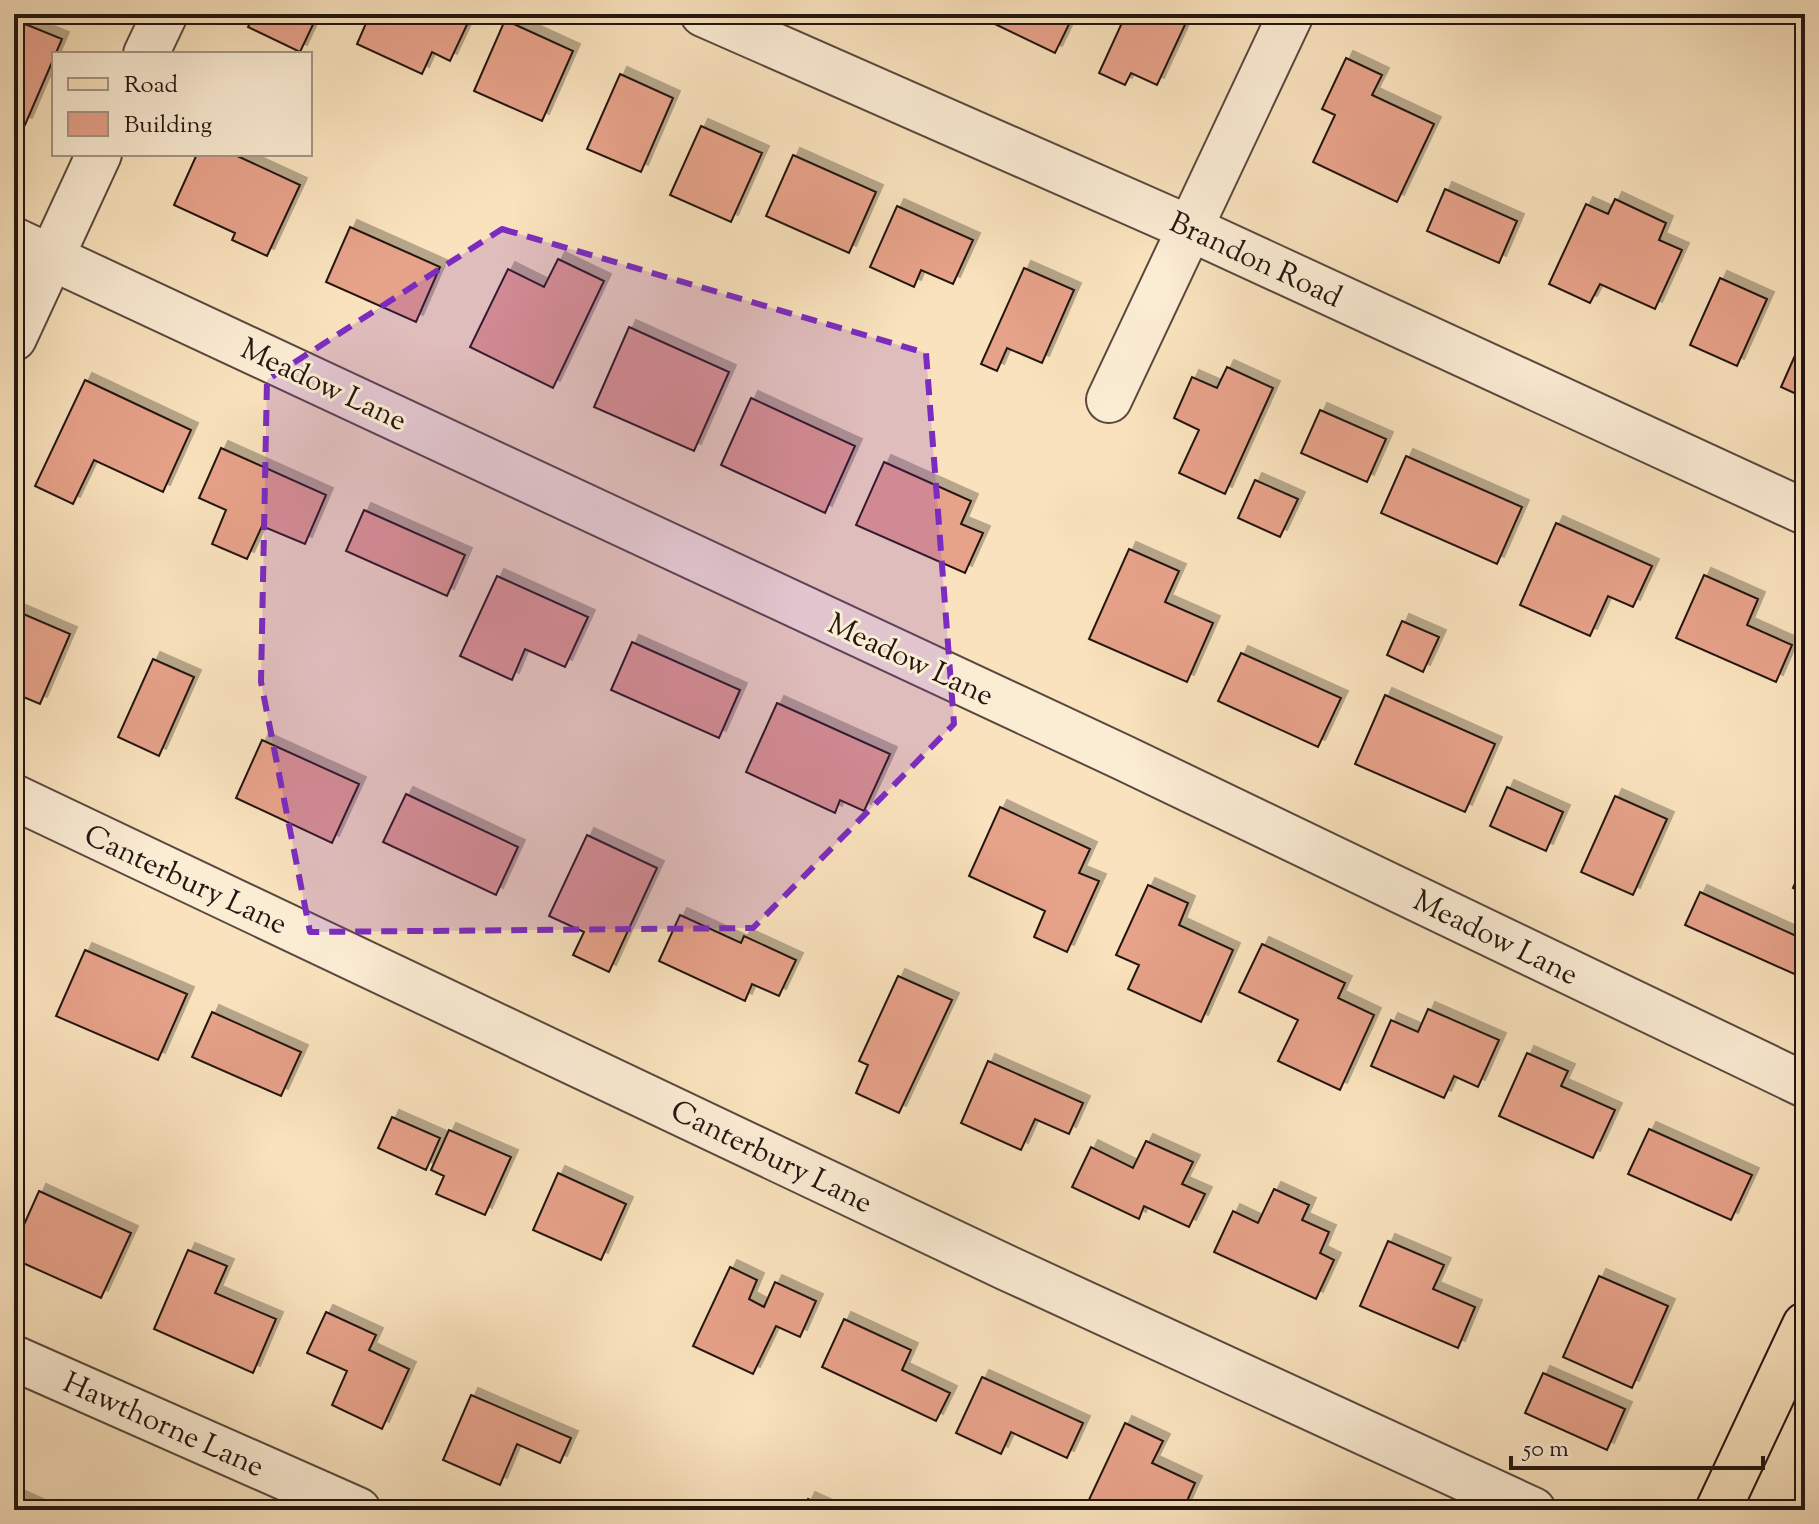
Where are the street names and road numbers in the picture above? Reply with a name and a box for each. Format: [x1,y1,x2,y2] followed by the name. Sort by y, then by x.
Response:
[1162,202,1348,320] street label: Brandon Road
[233,329,413,444] street label: Meadow Lane
[820,604,1000,719] street label: Meadow Lane
[76,815,294,947] street label: Canterbury Lane
[1405,881,1585,998] street label: Meadow Lane
[663,1091,879,1226] street label: Canterbury Lane
[56,1363,270,1490] street label: Hawthorne Lane

